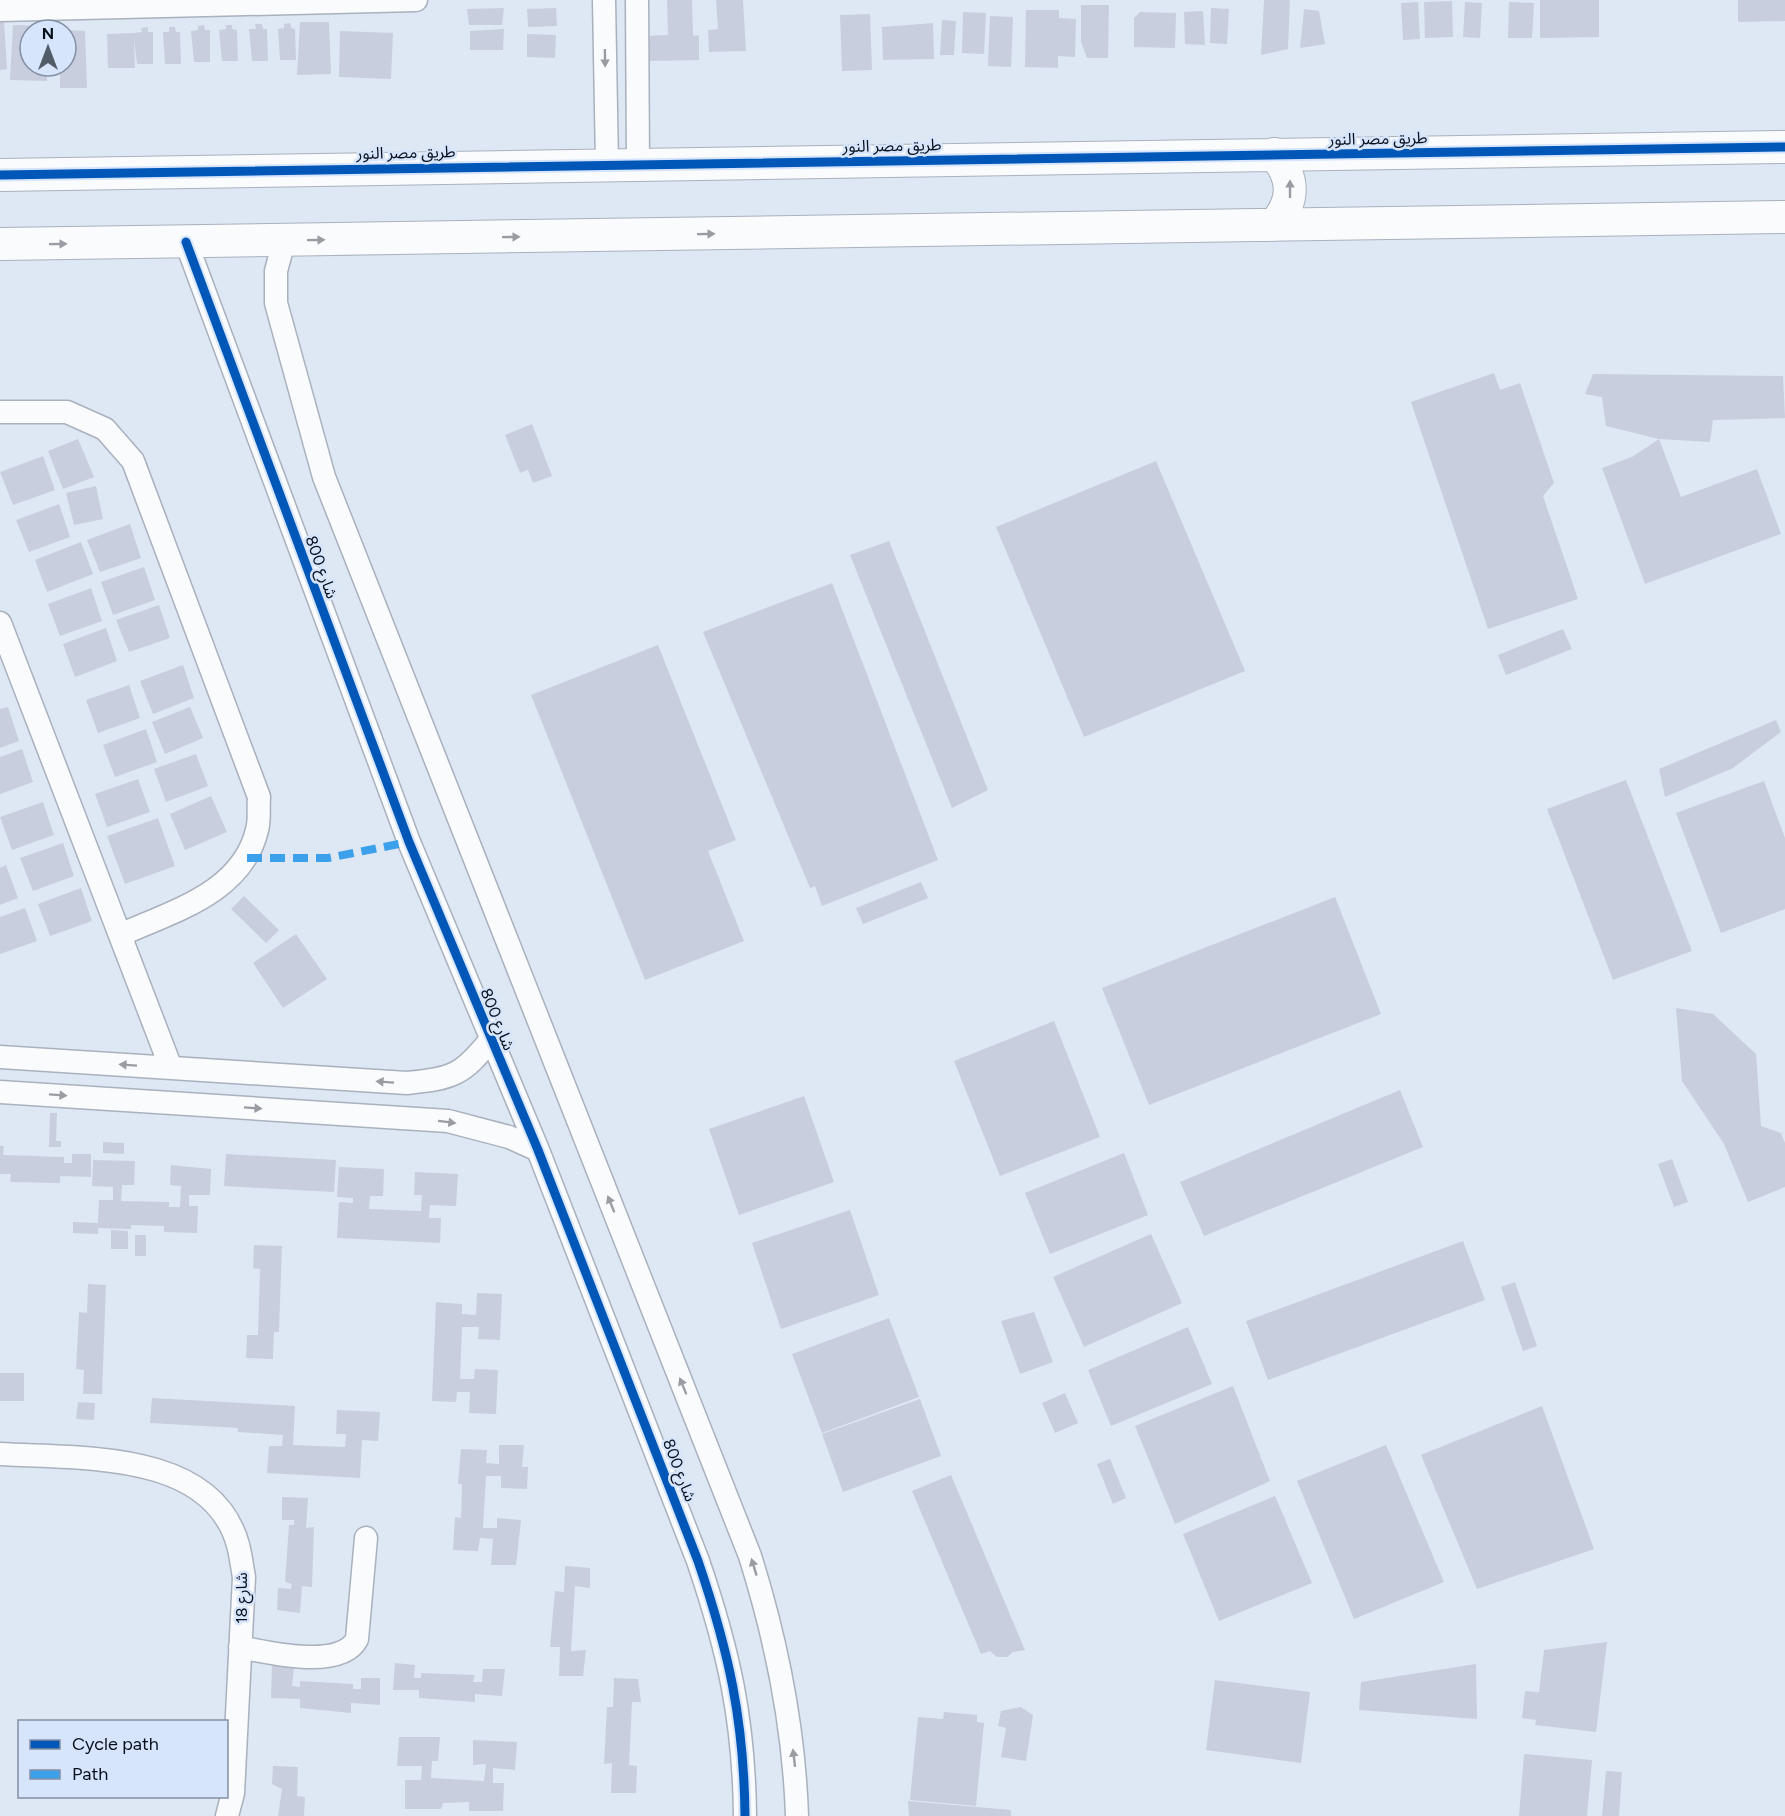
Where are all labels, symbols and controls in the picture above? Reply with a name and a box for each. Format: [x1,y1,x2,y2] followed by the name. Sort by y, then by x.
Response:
[18,18,78,78] north arrow
[42,24,54,43] text: N
[600,49,610,68] one-way arrow
[1327,128,1428,150] street label: طريق مصر النور
[841,135,942,157] street label: طريق مصر النور
[355,142,456,164] street label: طريق مصر النور
[1285,180,1295,199] one-way arrow
[697,229,716,239] one-way arrow
[502,232,521,242] one-way arrow
[307,235,326,245] one-way arrow
[49,239,68,248] one-way arrow
[299,533,342,602] street label: شارع 800
[474,985,519,1054] street label: شارع 800
[118,1061,137,1070] one-way arrow
[376,1077,395,1086] one-way arrow
[49,1091,68,1100] one-way arrow
[244,1103,263,1113] one-way arrow
[438,1117,457,1127] one-way arrow
[606,1195,616,1213] one-way arrow
[678,1376,688,1394] one-way arrow
[656,1436,700,1505] street label: شارع 800
[749,1558,758,1576] one-way arrow
[232,1572,254,1624] street label: شارع 18
[18,1720,228,1798] legend
[72,1733,159,1755] text: Cycle path
[789,1748,799,1767] one-way arrow
[72,1763,108,1785] text: Path

